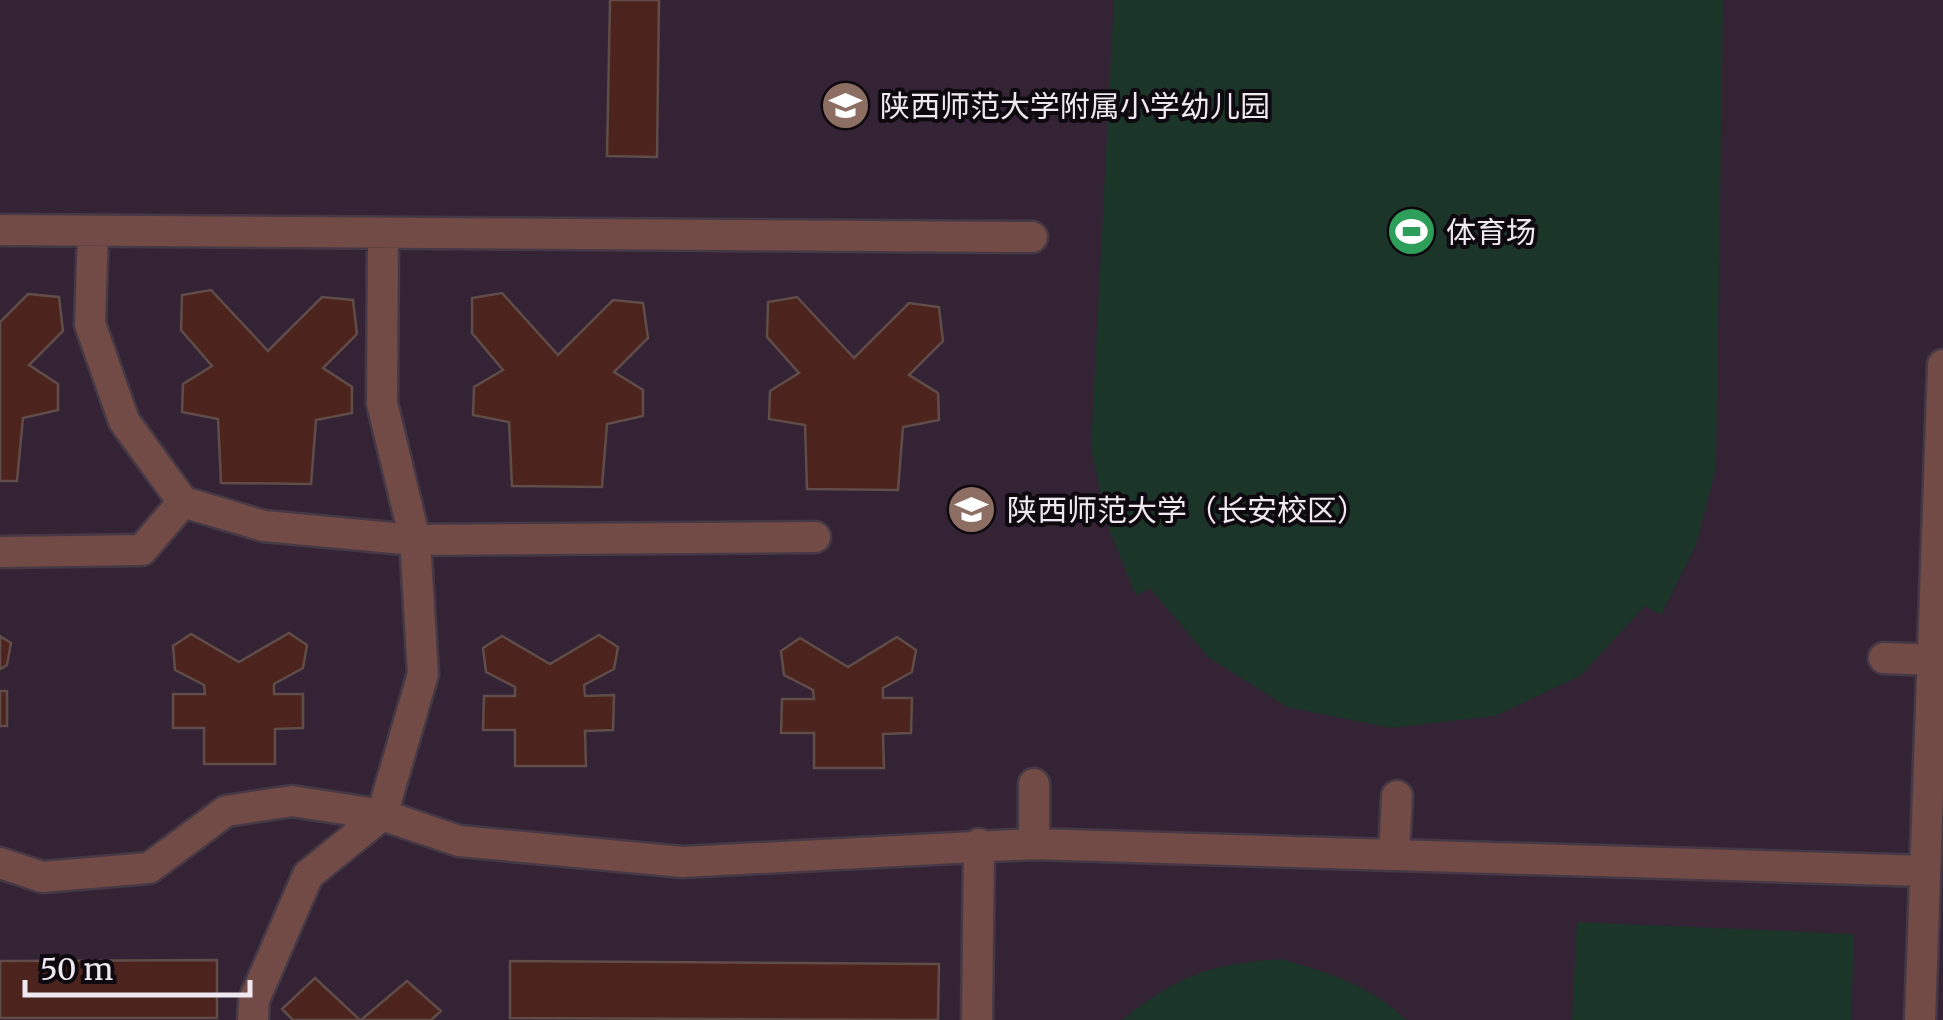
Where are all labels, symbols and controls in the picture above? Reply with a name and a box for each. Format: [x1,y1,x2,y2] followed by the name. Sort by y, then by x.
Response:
[819,80,871,132] school or university icon: 陕西师范大学附属小学幼儿园
[880,87,1270,125] place label: 陕西师范大学附属小学幼儿园
[1385,206,1437,258] sports icon: 体育场
[1446,213,1536,251] place label: 体育场
[946,484,998,536] school or university icon: 陕西师范大学（长安校区）
[1007,491,1367,529] place label: 陕西师范大学（长安校区）
[25,935,250,997] scale bar
[40,950,113,988] text: 50 m

